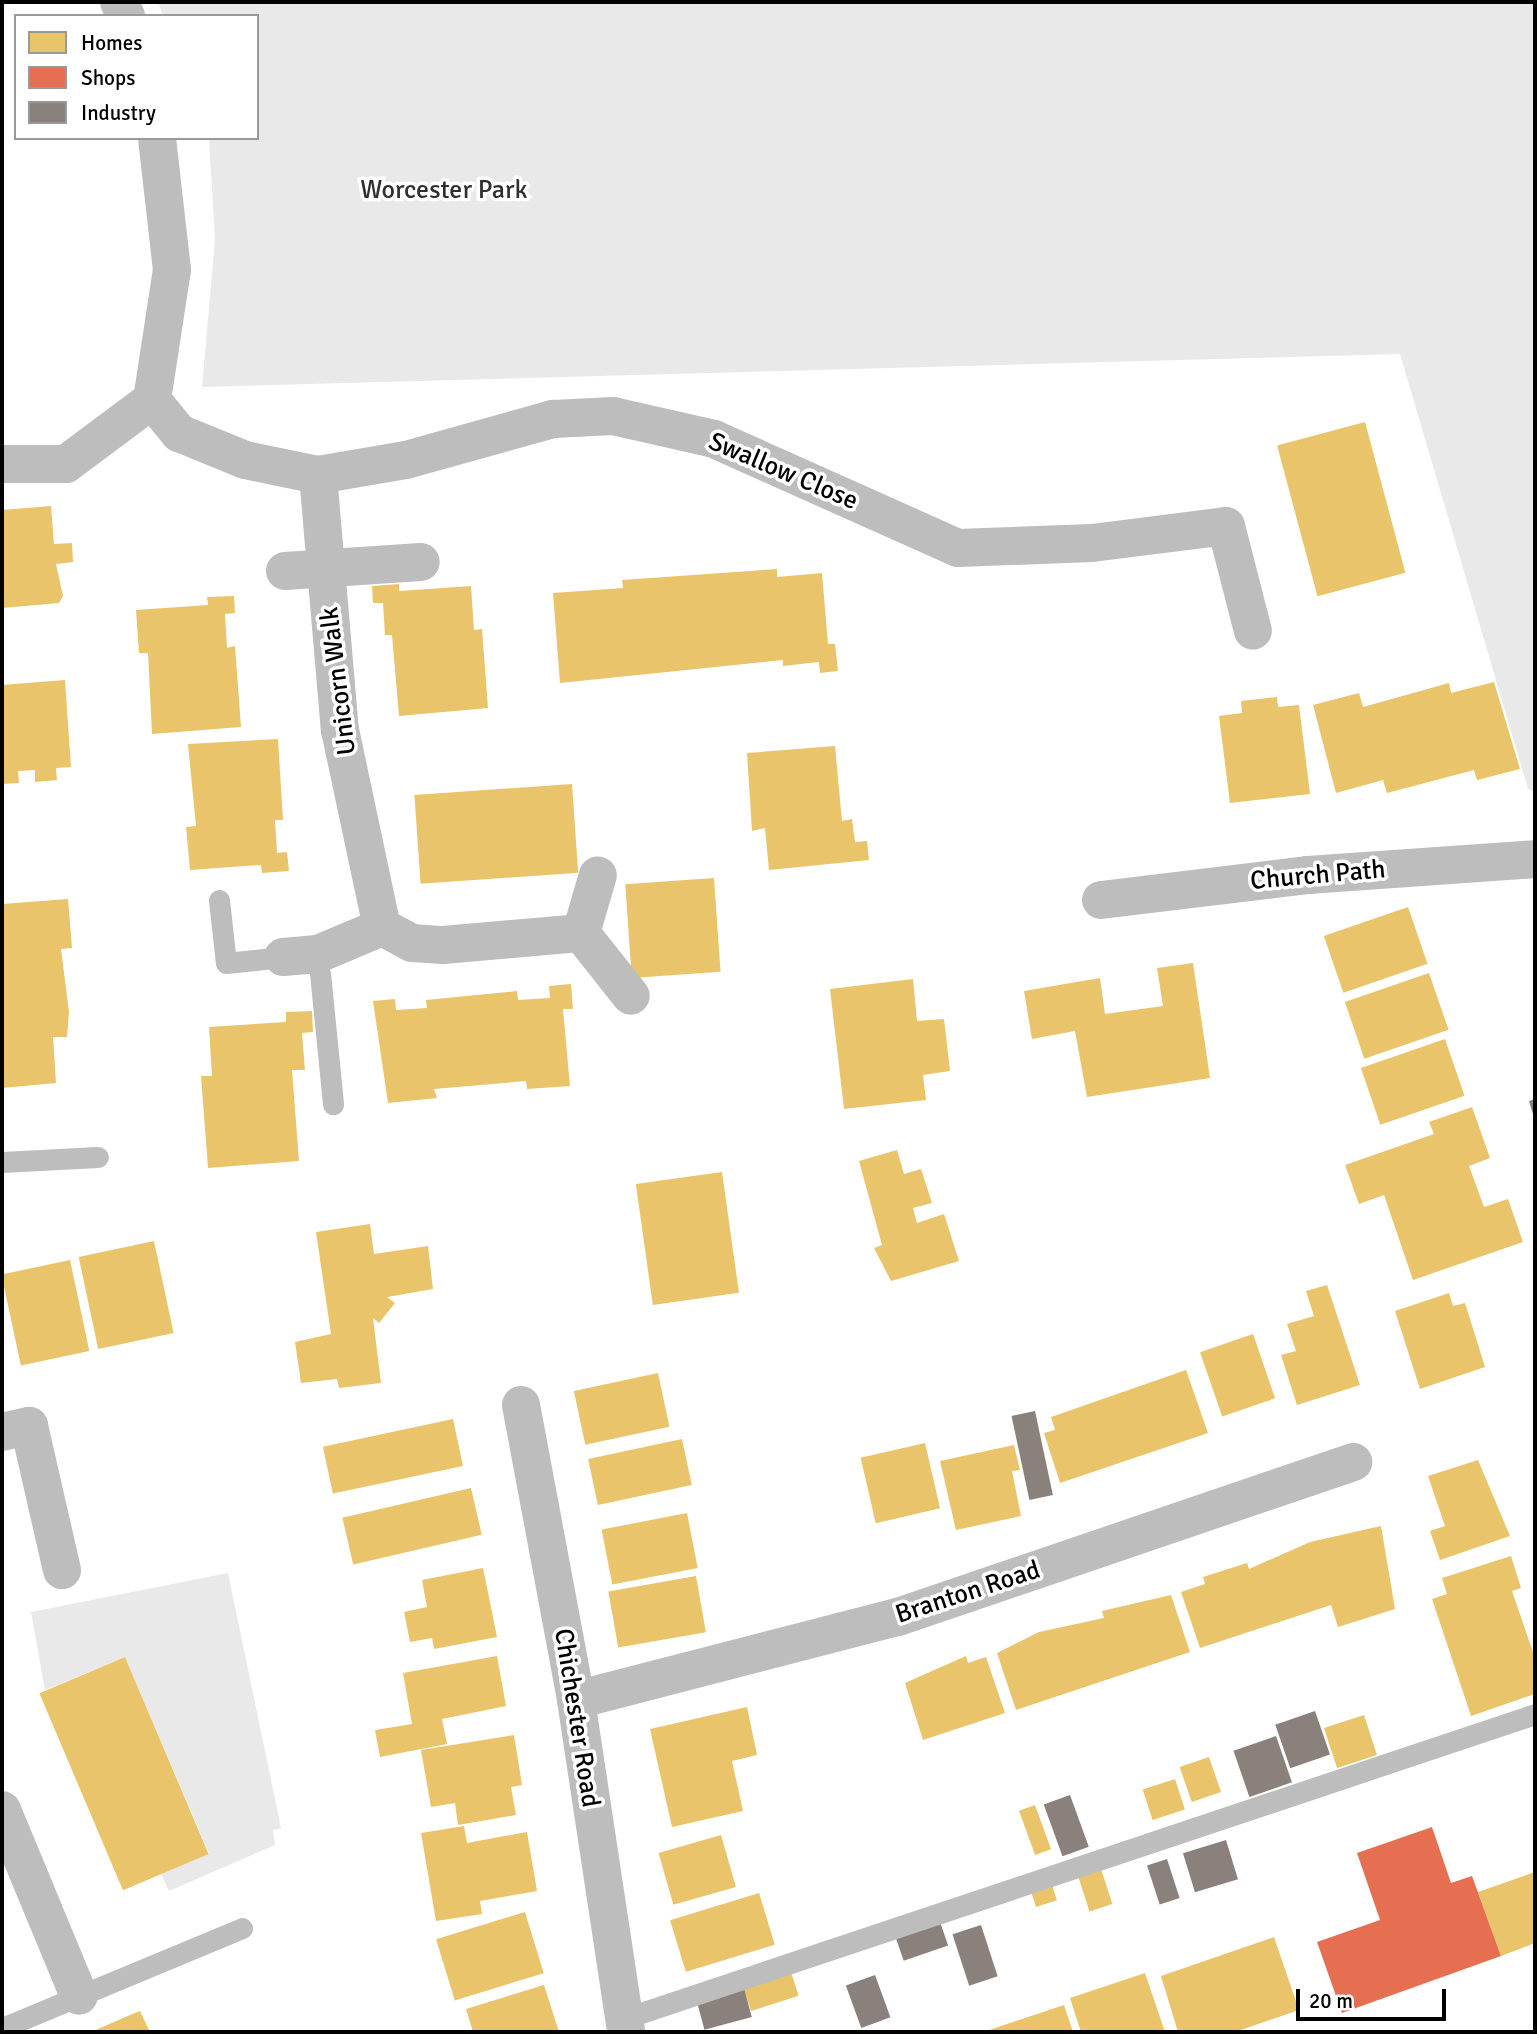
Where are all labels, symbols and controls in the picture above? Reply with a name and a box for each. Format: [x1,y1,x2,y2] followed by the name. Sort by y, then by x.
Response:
[14,14,259,140] legend
[81,30,143,56] text: Homes
[81,65,135,91] text: Shops
[81,100,156,126] text: Industry
[360,175,528,207] park label: Worcester Park
[704,427,862,517] street label: Swallow Close
[314,605,364,757] street label: Unicorn Walk
[1249,855,1387,897] street label: Church Path
[892,1555,1044,1631] street label: Branton Road
[546,1626,606,1810] street label: Chichester Road
[1299,1974,1450,2018] scale bar
[1309,1988,1353,2014] text: 20 m

